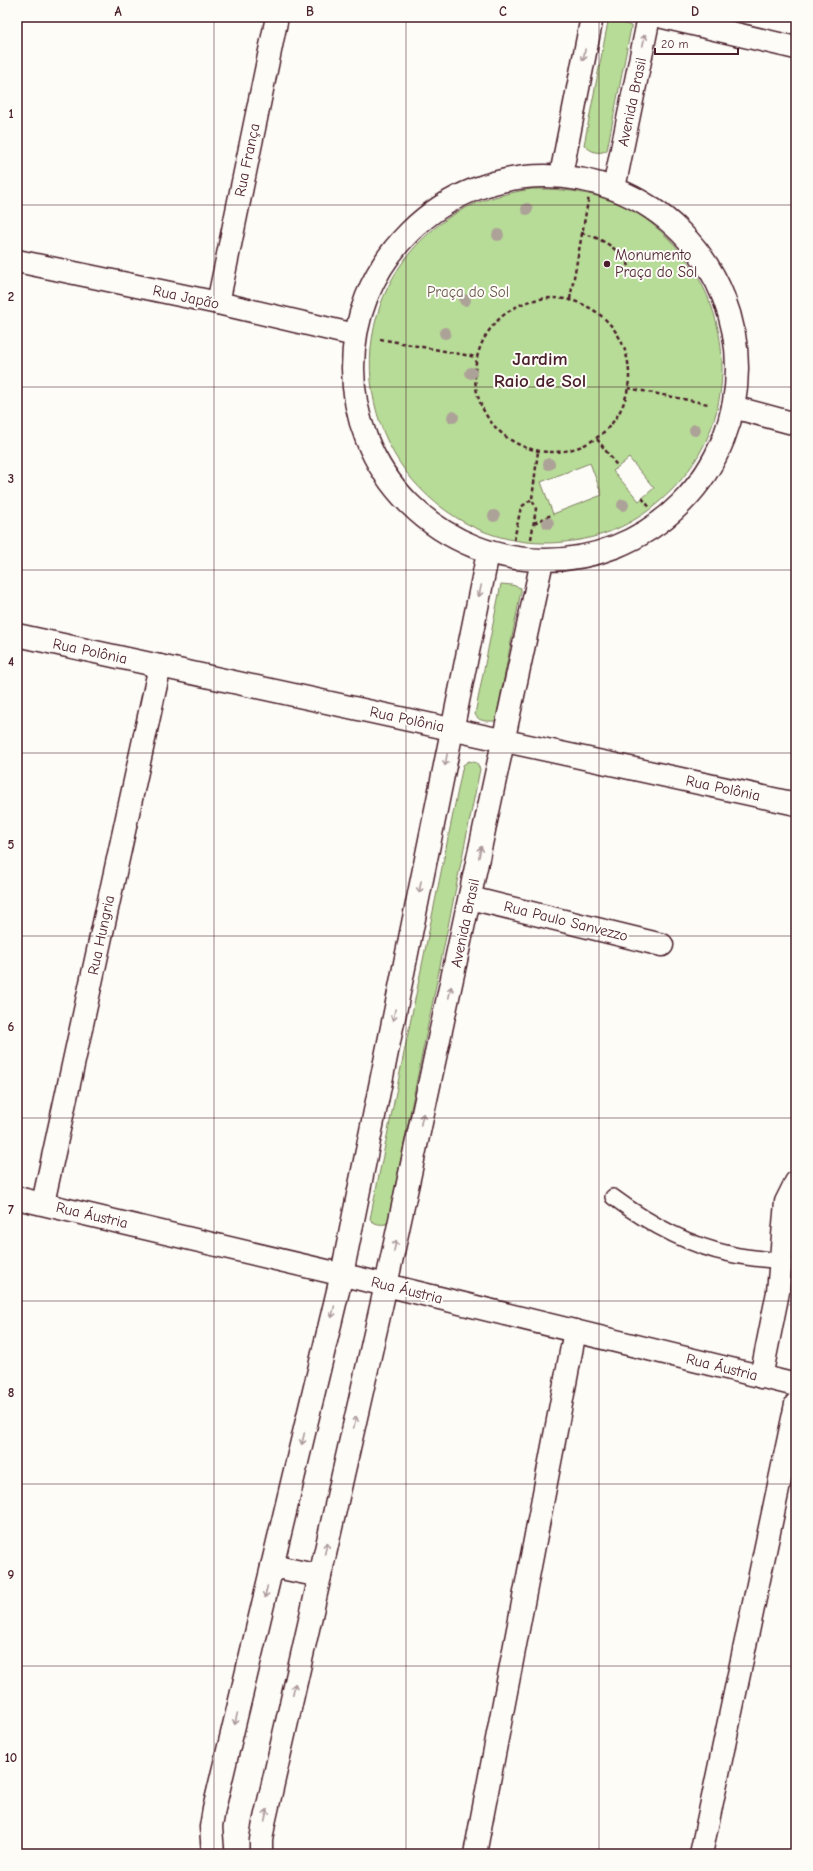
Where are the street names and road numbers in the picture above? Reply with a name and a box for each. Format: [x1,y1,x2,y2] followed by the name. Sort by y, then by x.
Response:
[614,56,650,148] street label: Avenida Brasil
[230,122,264,198] street label: Rua França
[151,281,221,313] street label: Rua Japão
[51,634,129,668] street label: Rua Polônia
[368,702,446,736] street label: Rua Polônia
[684,771,762,805] street label: Rua Polônia
[447,877,483,969] street label: Avenida Brasil
[84,893,118,977] street label: Rua Hungria
[502,897,630,945] street label: Rua Paulo Sanvezzo
[54,1197,130,1232] street label: Rua Áustria
[369,1271,445,1308] street label: Rua Áustria
[684,1348,760,1385] street label: Rua Áustria

